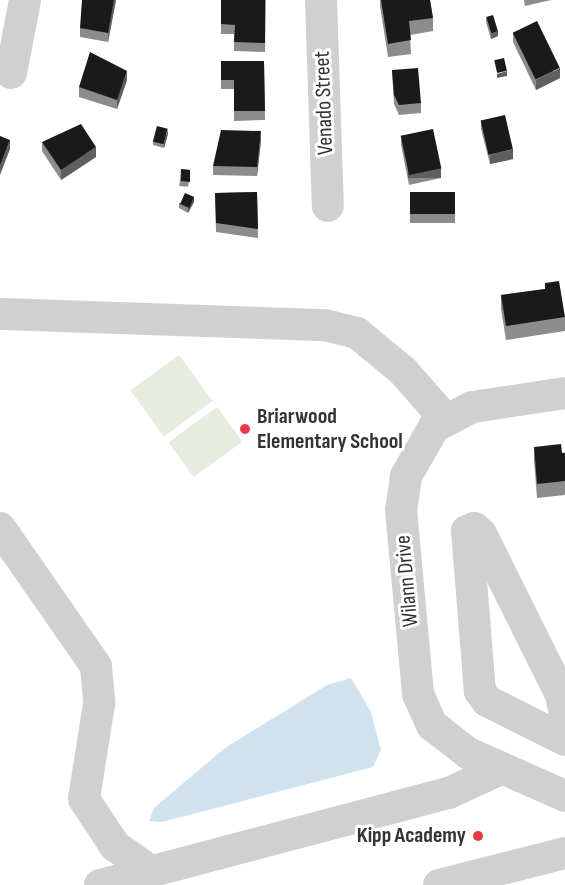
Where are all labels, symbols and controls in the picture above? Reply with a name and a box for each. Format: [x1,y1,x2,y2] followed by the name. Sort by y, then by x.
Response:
[309,50,339,156] street label: Venado Street
[257,403,403,454] place label: Briarwood Elementary School
[238,422,252,436] marker: Briarwood Elementary School
[390,534,424,628] street label: Wilann Drive
[357,823,466,849] place label: Kipp Academy
[471,829,485,843] marker: Kipp Academy

